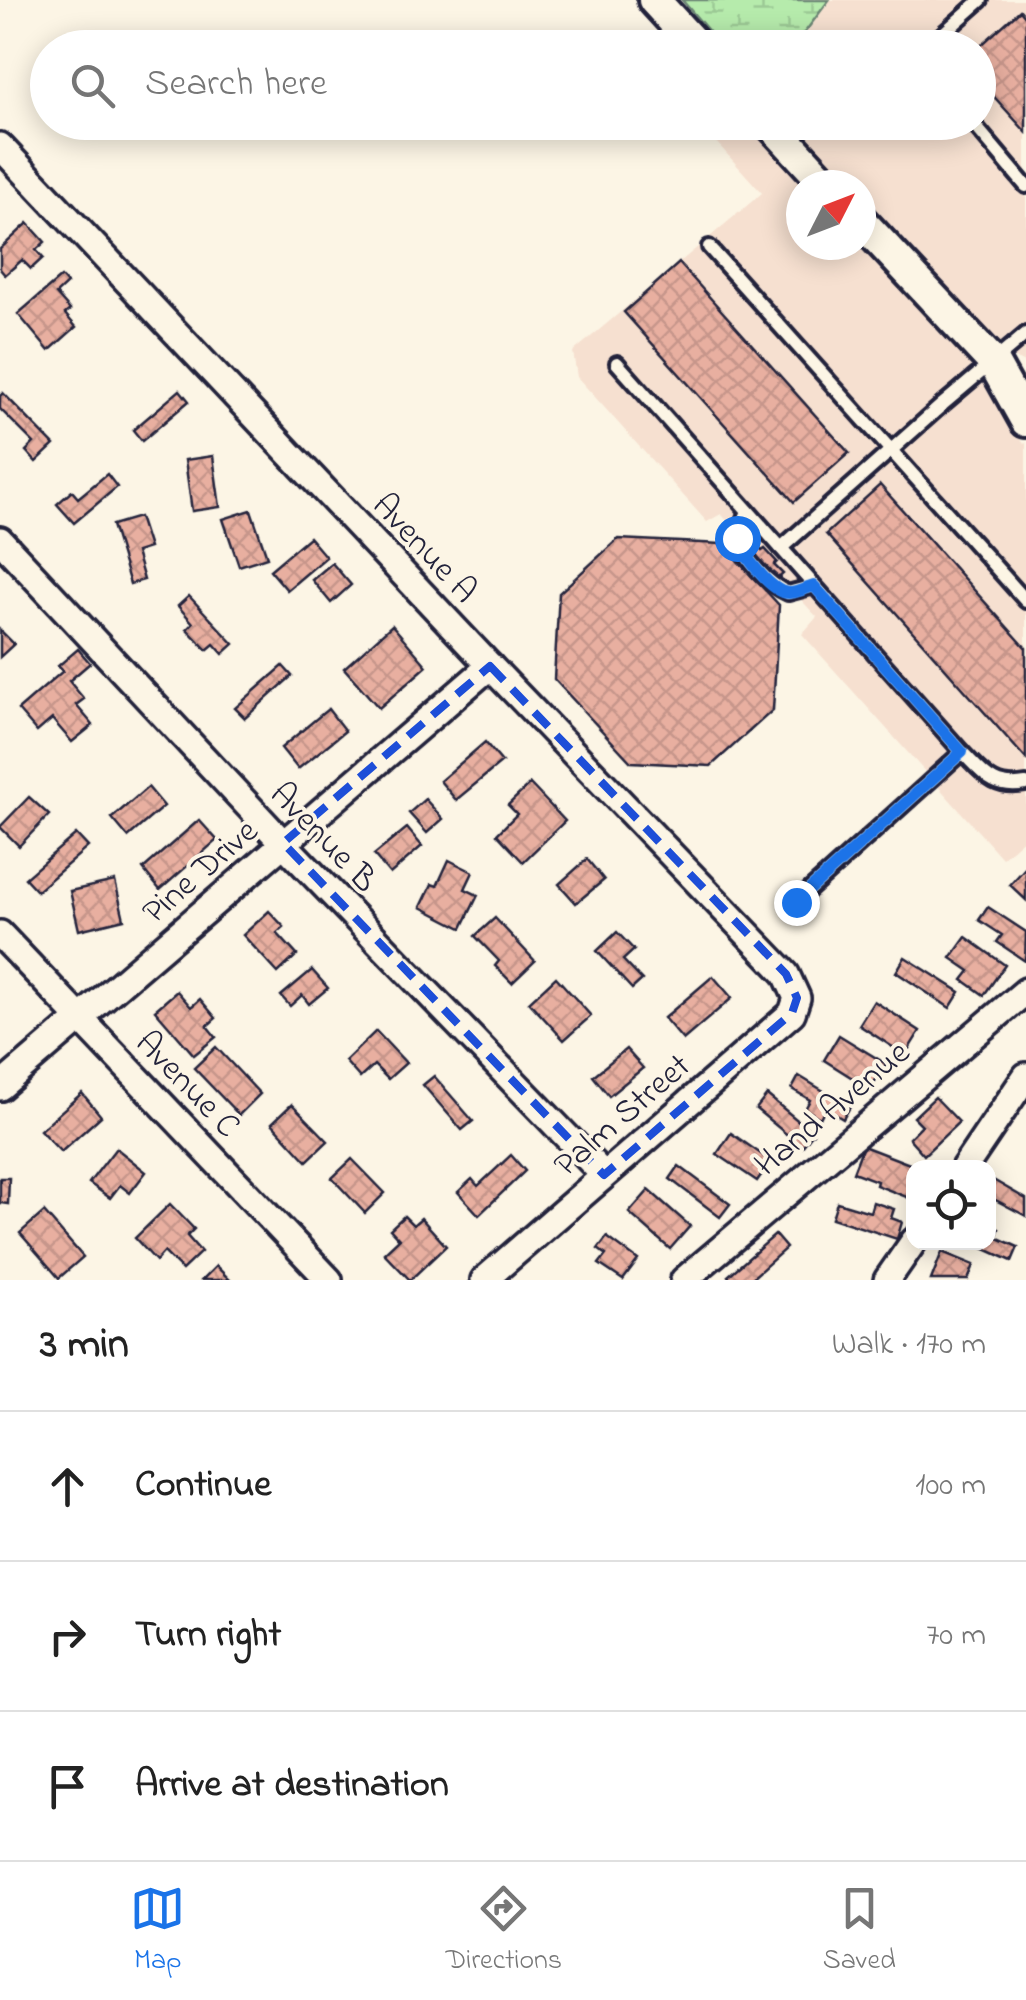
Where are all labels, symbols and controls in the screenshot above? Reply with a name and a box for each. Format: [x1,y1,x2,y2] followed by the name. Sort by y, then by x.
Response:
[30,30,996,140] search box
[145,57,327,113] text: Search here
[65,58,120,113] icon: search
[786,170,876,260] north arrow
[359,483,488,616] street label: Avenue A
[715,516,761,562] route start
[257,771,388,905] street label: Avenue B
[132,808,271,938] street label: Pine Drive
[774,880,820,926] route end
[122,1020,251,1151] street label: Avenue C
[744,1029,922,1190] street label: Hand Avenue
[544,1042,703,1191] street label: Palm Street
[906,1160,996,1250] map controls
[906,1160,996,1250] button: locate
[40,1315,129,1376] text: 3 min
[832,1322,986,1369] text: Walk · 170 m
[135,1458,271,1514] text: Continue
[40,1459,95,1514] icon: ahead
[915,1463,986,1510] text: 100 m
[135,1608,281,1664] text: Turn right
[40,1609,95,1664] icon: right
[926,1613,986,1660] text: 70 m
[135,1758,449,1814] text: Arrive at destination
[40,1759,95,1814] icon: arrive
[130,1881,185,1982] tab: Map
[446,1881,562,1982] tab: Directions
[823,1881,896,1982] tab: Saved

